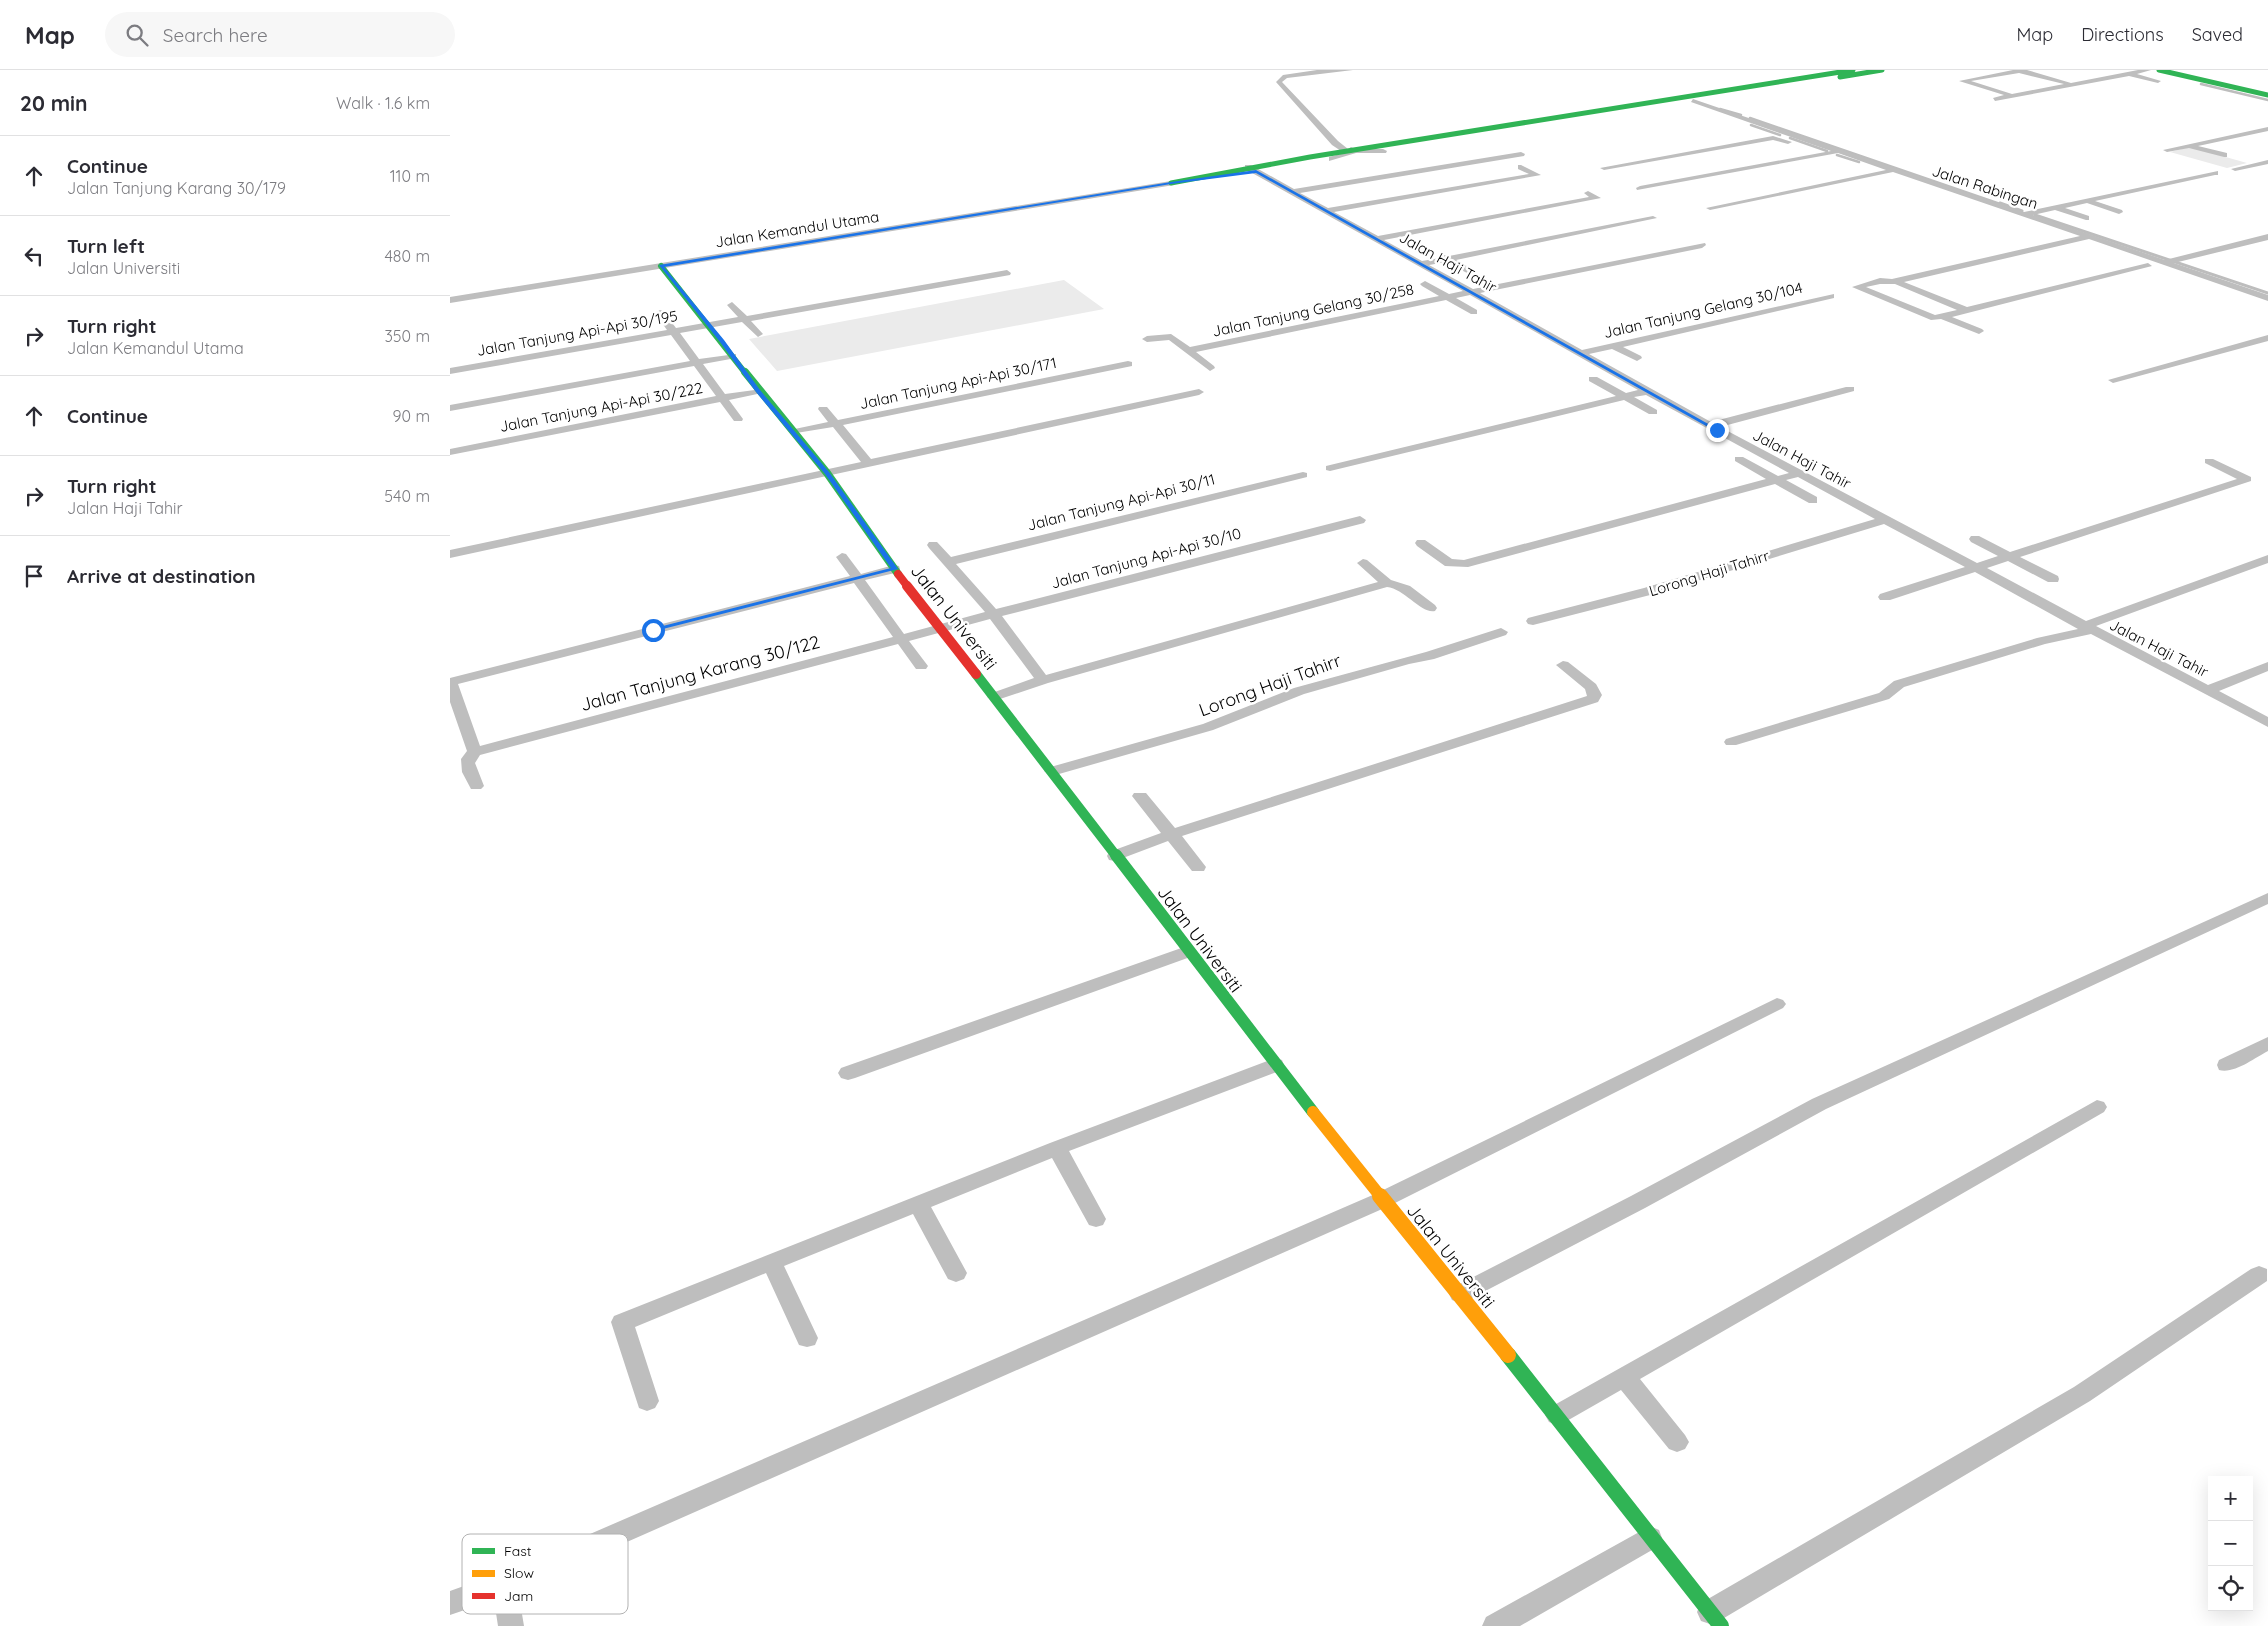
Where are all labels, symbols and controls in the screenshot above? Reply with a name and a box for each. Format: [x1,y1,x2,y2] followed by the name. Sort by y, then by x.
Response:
[105,12,455,57] search box
[25,20,75,50] text: Map
[123,21,151,49] icon: search
[163,23,268,47] text: Search here
[2016,23,2053,46] text: Map
[2081,23,2164,46] text: Directions
[2192,23,2243,46] text: Saved
[20,90,88,116] text: 20 min
[336,93,430,113] text: Walk · 1.6 km
[67,154,148,178] text: Continue
[1930,161,2040,213] street label: Jalan Rabingan
[20,162,48,190] icon: ahead
[390,166,430,186] text: 110 m
[67,178,286,198] text: Jalan Tanjung Karang 30/179
[714,207,880,251] street label: Jalan Kemandul Utama
[1396,227,1500,297] street label: Jalan Haji Tahir
[67,234,145,258] text: Turn left
[20,242,48,270] icon: left
[384,246,430,266] text: 480 m
[67,258,180,278] text: Jalan Universiti
[1602,278,1804,342] street label: Jalan Tanjung Gelang 30/104
[1210,279,1416,341] street label: Jalan Tanjung Gelang 30/258
[475,306,679,360] street label: Jalan Tanjung Api-Api 30/195
[67,314,156,338] text: Turn right
[20,322,48,350] icon: right
[384,326,430,346] text: 350 m
[67,338,244,358] text: Jalan Kemandul Utama
[858,353,1058,413] street label: Jalan Tanjung Api-Api 30/171
[498,378,704,436] street label: Jalan Tanjung Api-Api 30/222
[20,402,48,430] icon: ahead
[67,404,148,428] text: Continue
[393,406,430,426] text: 90 m
[1706,419,1729,442] route end
[1750,425,1854,493] street label: Jalan Haji Tahir
[1025,469,1217,535] street label: Jalan Tanjung Api-Api 30/11
[67,474,156,498] text: Turn right
[20,482,48,510] icon: right
[384,486,430,506] text: 540 m
[67,498,183,518] text: Jalan Haji Tahir
[1049,523,1243,593] street label: Jalan Tanjung Api-Api 30/10
[1647,546,1772,600] street label: Lorong Haji Tahirr
[906,560,1002,674] street label: Jalan Universiti
[20,562,48,590] icon: arrive
[67,564,256,588] text: Arrive at destination
[2106,615,2212,681] street label: Jalan Haji Tahir
[642,619,665,642] route start
[578,630,822,716] street label: Jalan Tanjung Karang 30/122
[1196,649,1344,721] street label: Lorong Haji Tahirr
[1152,881,1248,997] street label: Jalan Universiti
[1402,1199,1500,1313] street label: Jalan Universiti
[2208,1476,2253,1611] map controls
[2208,1476,2253,1521] button: +
[2208,1521,2253,1566] button: −
[462,1534,628,1614] legend
[504,1542,532,1560] text: Fast
[504,1564,534,1582] text: Slow
[2208,1566,2253,1611] button: locate
[504,1587,533,1605] text: Jam

